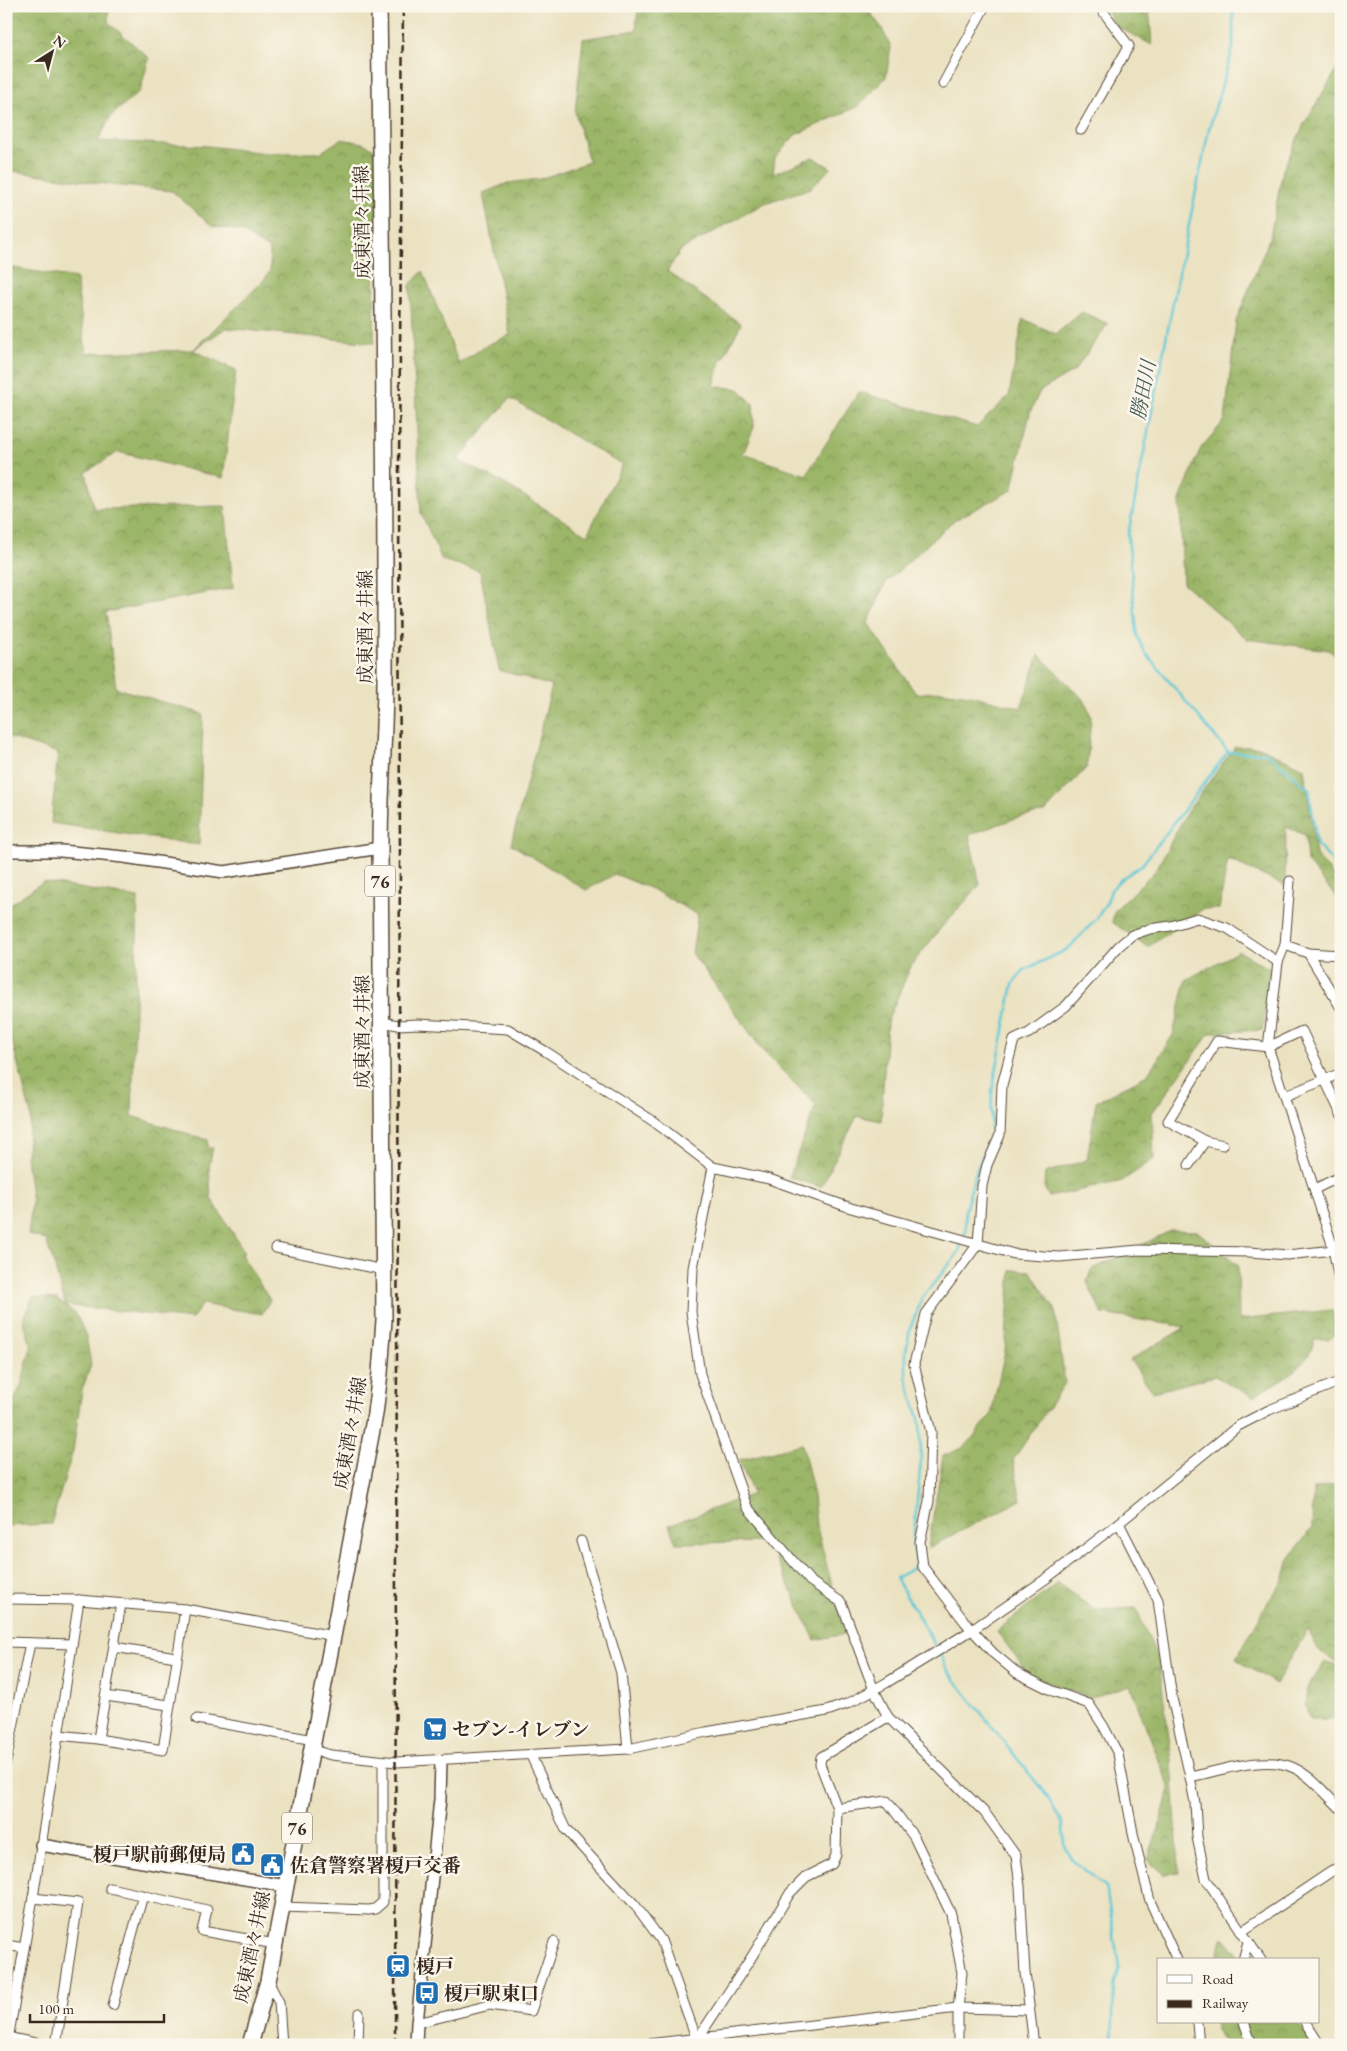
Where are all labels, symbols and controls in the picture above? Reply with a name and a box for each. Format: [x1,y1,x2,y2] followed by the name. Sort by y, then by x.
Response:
[28,28,78,78] north arrow
[50,31,70,52] text: N
[349,165,375,279] street label: 成東酒々井線
[1125,356,1162,422] water label: 勝田川
[353,570,378,684] street label: 成東酒々井線
[365,866,395,896] road number: 76
[350,975,375,1089] street label: 成東酒々井線
[328,1375,372,1491] street label: 成東酒々井線
[422,1716,448,1742] supermarket icon: セブン-イレブン
[452,1717,590,1742] place label: セブン-イレブン
[282,1812,312,1844] road number: 76
[230,1841,256,1867] public building icon: 榎戸駅前郵便局
[93,1842,226,1867] place label: 榎戸駅前郵便局
[259,1852,285,1878] public building icon: 佐倉警察署榎戸交番
[290,1853,461,1878] place label: 佐倉警察署榎戸交番
[228,1889,276,2005] street label: 成東酒々井線
[385,1953,411,1979] station icon: 榎戸
[416,1954,454,1979] place label: 榎戸
[1157,1958,1320,2024] legend
[1202,1969,1234,1988] text: Road
[414,1980,440,2006] bus stop icon: 榎戸駅東口
[444,1981,539,2006] place label: 榎戸駅東口
[30,1991,164,2023] scale bar
[1202,1993,1249,2012] text: Railway
[38,1999,75,2018] text: 100 m

